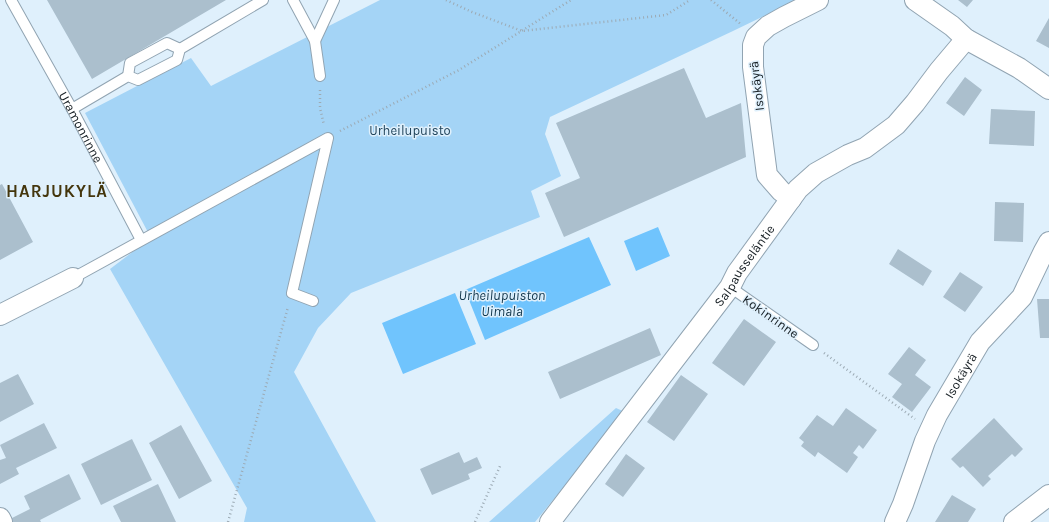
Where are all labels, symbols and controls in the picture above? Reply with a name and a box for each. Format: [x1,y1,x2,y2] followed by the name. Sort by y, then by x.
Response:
[746,60,767,112] street label: Isokäyrä
[56,89,106,166] street label: Uramonrinne
[369,123,451,138] park label: Urheilupuisto
[6,181,108,201] district label: HARJUKYLÄ
[711,222,778,309] street label: Salpausseläntie
[459,287,545,320] water label: Urheilupuiston Uimala
[740,292,802,341] street label: Kokinrinne
[942,350,980,401] street label: Isokäyrä

